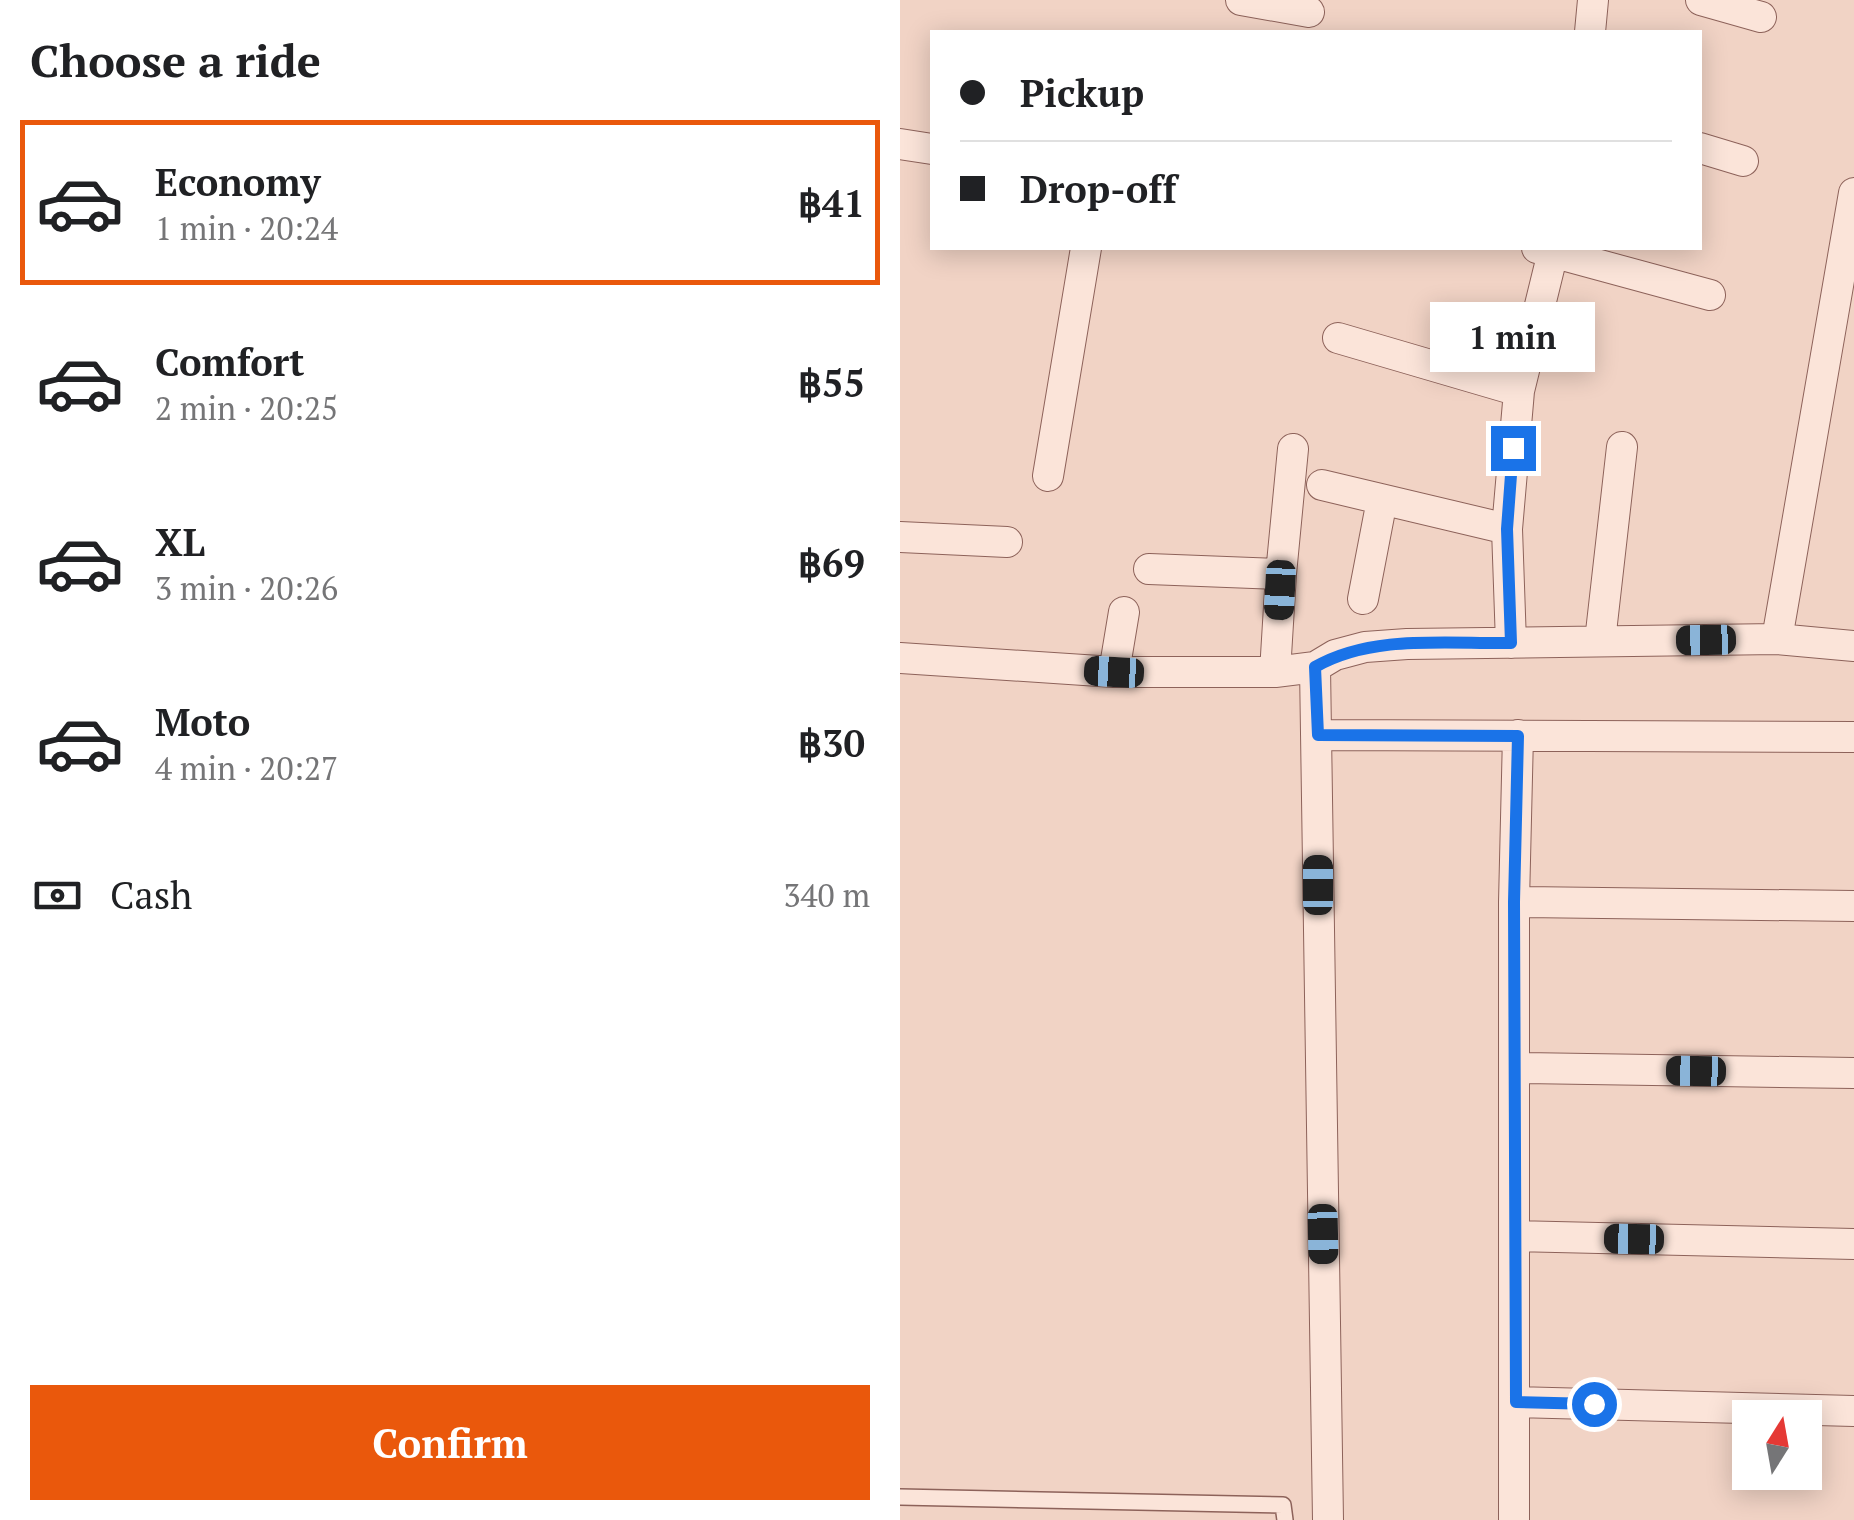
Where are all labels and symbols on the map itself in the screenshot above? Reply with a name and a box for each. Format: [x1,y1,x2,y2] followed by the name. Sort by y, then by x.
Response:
[1430,303,1596,373] callout: 1 min
[1491,426,1536,471] route end
[1263,559,1297,621] car
[1676,624,1736,656] car
[1083,655,1145,689] car
[1303,855,1333,915] car
[1666,1055,1726,1087] car
[1307,1204,1339,1264] car
[1604,1223,1664,1255] car
[1572,1382,1617,1427] route start
[1732,1400,1822,1490] north arrow

